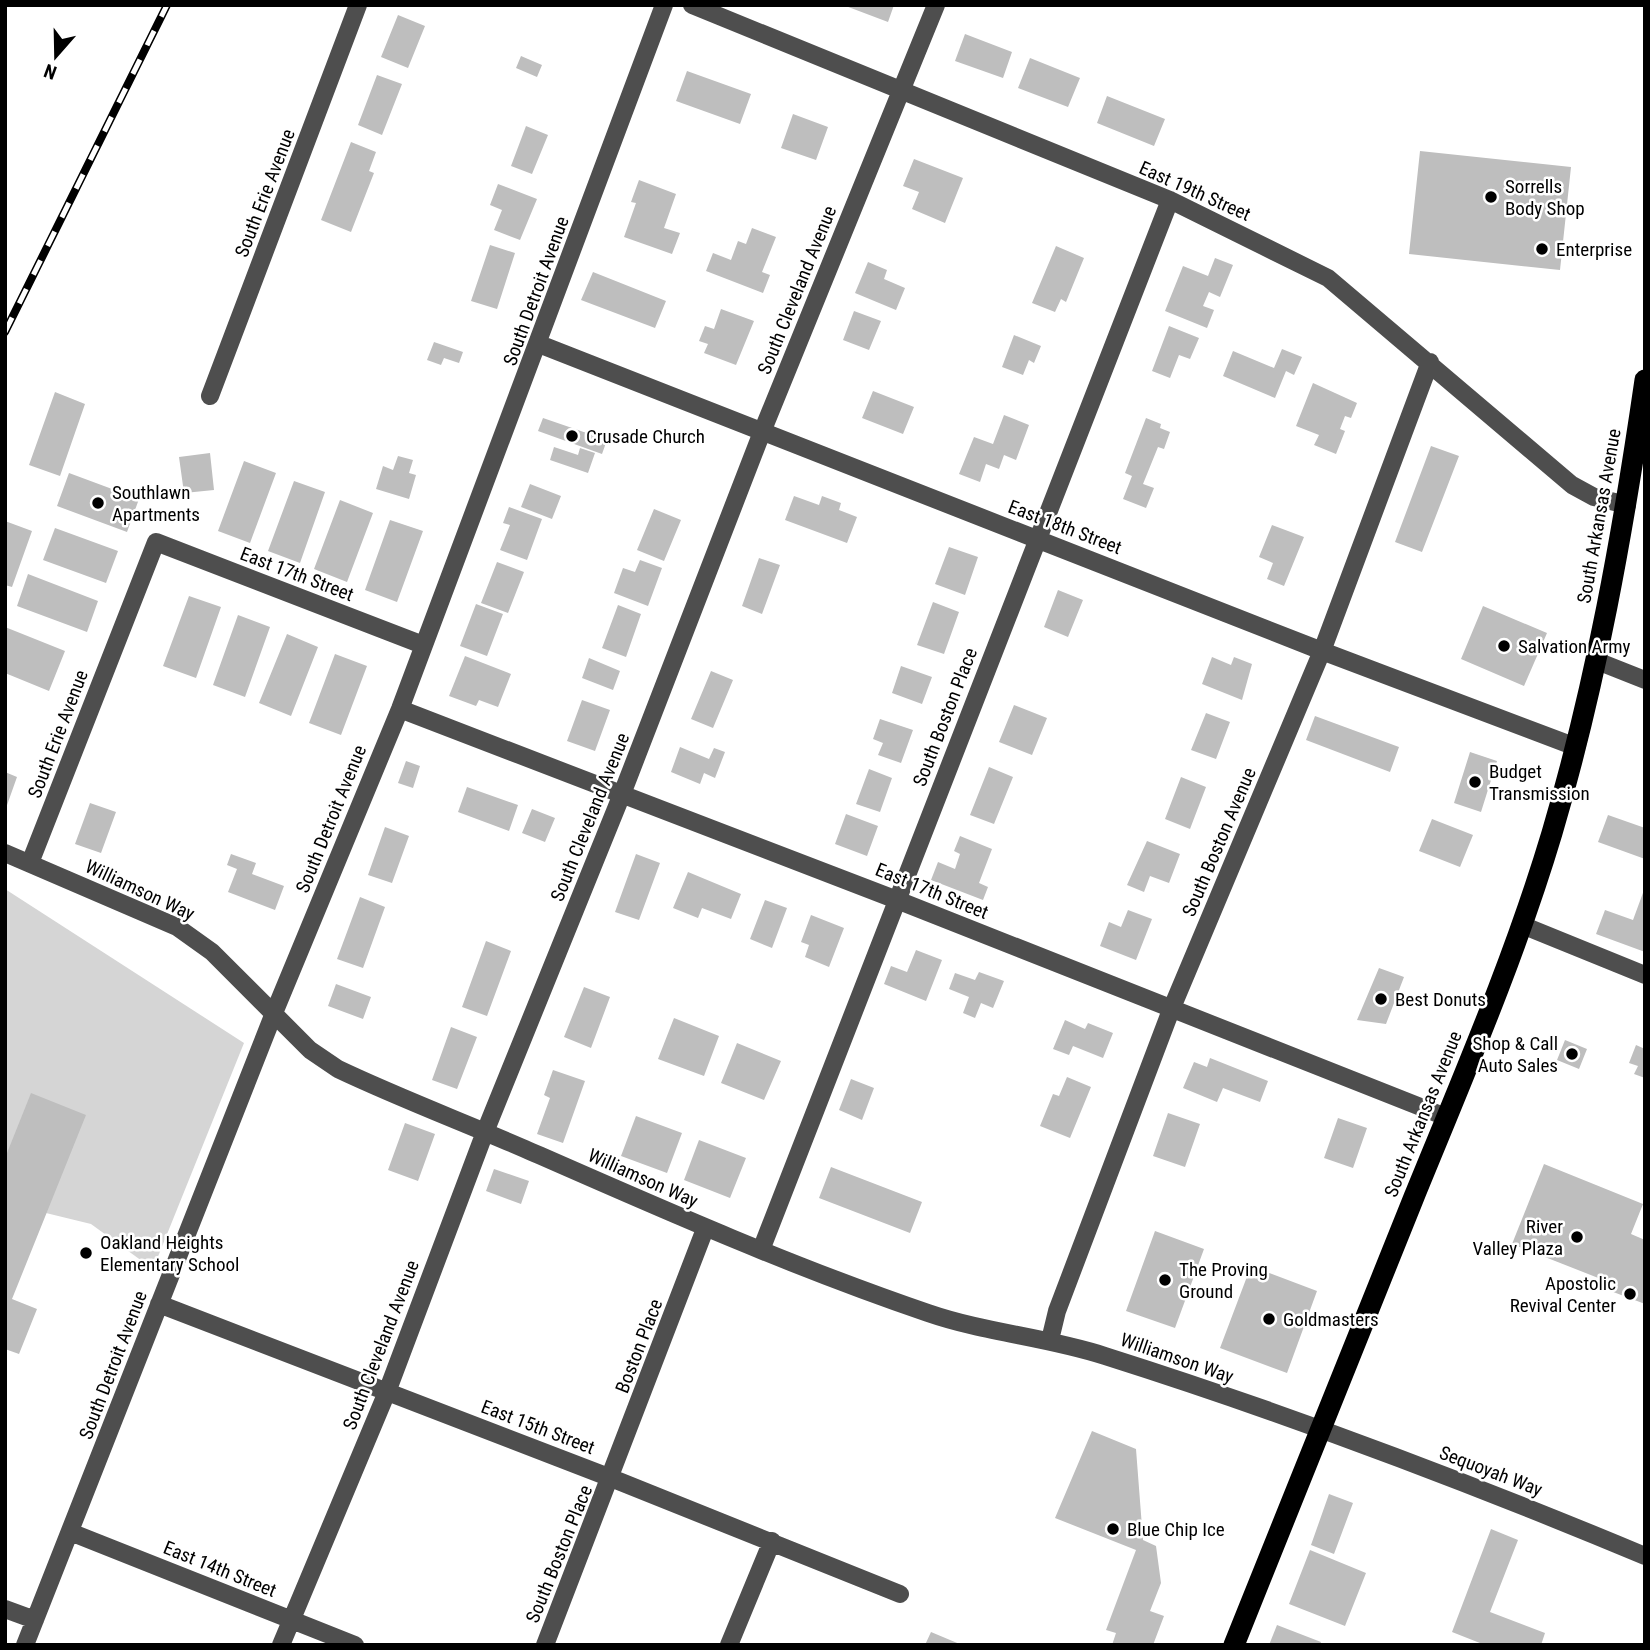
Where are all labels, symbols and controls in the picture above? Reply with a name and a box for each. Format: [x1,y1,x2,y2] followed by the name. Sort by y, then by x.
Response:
[21,21,91,91] north arrow
[41,59,60,84] text: N
[230,126,300,260] street label: South Erie Avenue
[1136,156,1254,226] street label: East 19th Street
[1505,175,1585,220] place label: Sorrells Body Shop
[1483,189,1499,205] marker: Sorrells Body Shop
[753,202,841,378] street label: South Cleveland Avenue
[498,213,574,369] street label: South Detroit Avenue
[1556,238,1632,261] place label: Enterprise
[1534,241,1550,257] marker: Enterprise
[586,425,705,448] place label: Crusade Church
[1572,427,1626,605] street label: South Arkansas Avenue
[564,428,580,444] marker: Crusade Church
[112,481,200,526] place label: Southlawn Apartments
[90,495,106,511] marker: Southlawn Apartments
[1005,495,1125,559] street label: East 18th Street
[237,542,357,606] street label: East 17th Street
[1518,635,1631,658] place label: Salvation Army
[1496,638,1512,654] marker: Salvation Army
[908,644,982,790] street label: South Boston Place
[23,667,93,801] street label: South Erie Avenue
[546,729,634,905] street label: South Cleveland Avenue
[291,742,371,896] street label: South Detroit Avenue
[1489,760,1590,805] place label: Budget Transmission
[1177,764,1261,920] street label: South Boston Avenue
[1467,774,1483,790] marker: Budget Transmission
[82,855,198,925] street label: Williamson Way
[872,858,992,924] street label: East 17th Street
[1395,988,1486,1011] place label: Best Donuts
[1373,991,1389,1007] marker: Best Donuts
[1379,1028,1467,1200] street label: South Arkansas Avenue
[1472,1032,1558,1077] place label: Shop & Call Auto Sales
[1564,1046,1580,1062] marker: Shop & Call Auto Sales
[584,1143,702,1213] street label: Williamson Way
[1472,1215,1563,1260] place label: River Valley Plaza
[1569,1229,1585,1245] marker: River Valley Plaza
[100,1231,239,1276] place label: Oakland Heights Elementary School
[78,1245,94,1261] marker: Oakland Heights Elementary School
[338,1257,424,1433] street label: South Cleveland Avenue
[1179,1258,1268,1303] place label: The Proving Ground
[1157,1272,1173,1288] marker: The Proving Ground
[1510,1272,1616,1317] place label: Apostolic Revival Center
[1622,1286,1638,1302] marker: Apostolic Revival Center
[74,1287,152,1443] street label: South Detroit Avenue
[611,1296,667,1396] street label: Boston Place
[1283,1308,1379,1331] place label: Goldmasters
[1261,1311,1277,1327] marker: Goldmasters
[1117,1328,1237,1388] street label: Williamson Way
[478,1395,598,1459] street label: East 15th Street
[1436,1441,1546,1501] street label: Sequoyah Way
[521,1482,597,1626] street label: South Boston Place
[1127,1518,1225,1541] place label: Blue Chip Ice
[1105,1521,1121,1537] marker: Blue Chip Ice
[160,1536,280,1602] street label: East 14th Street

